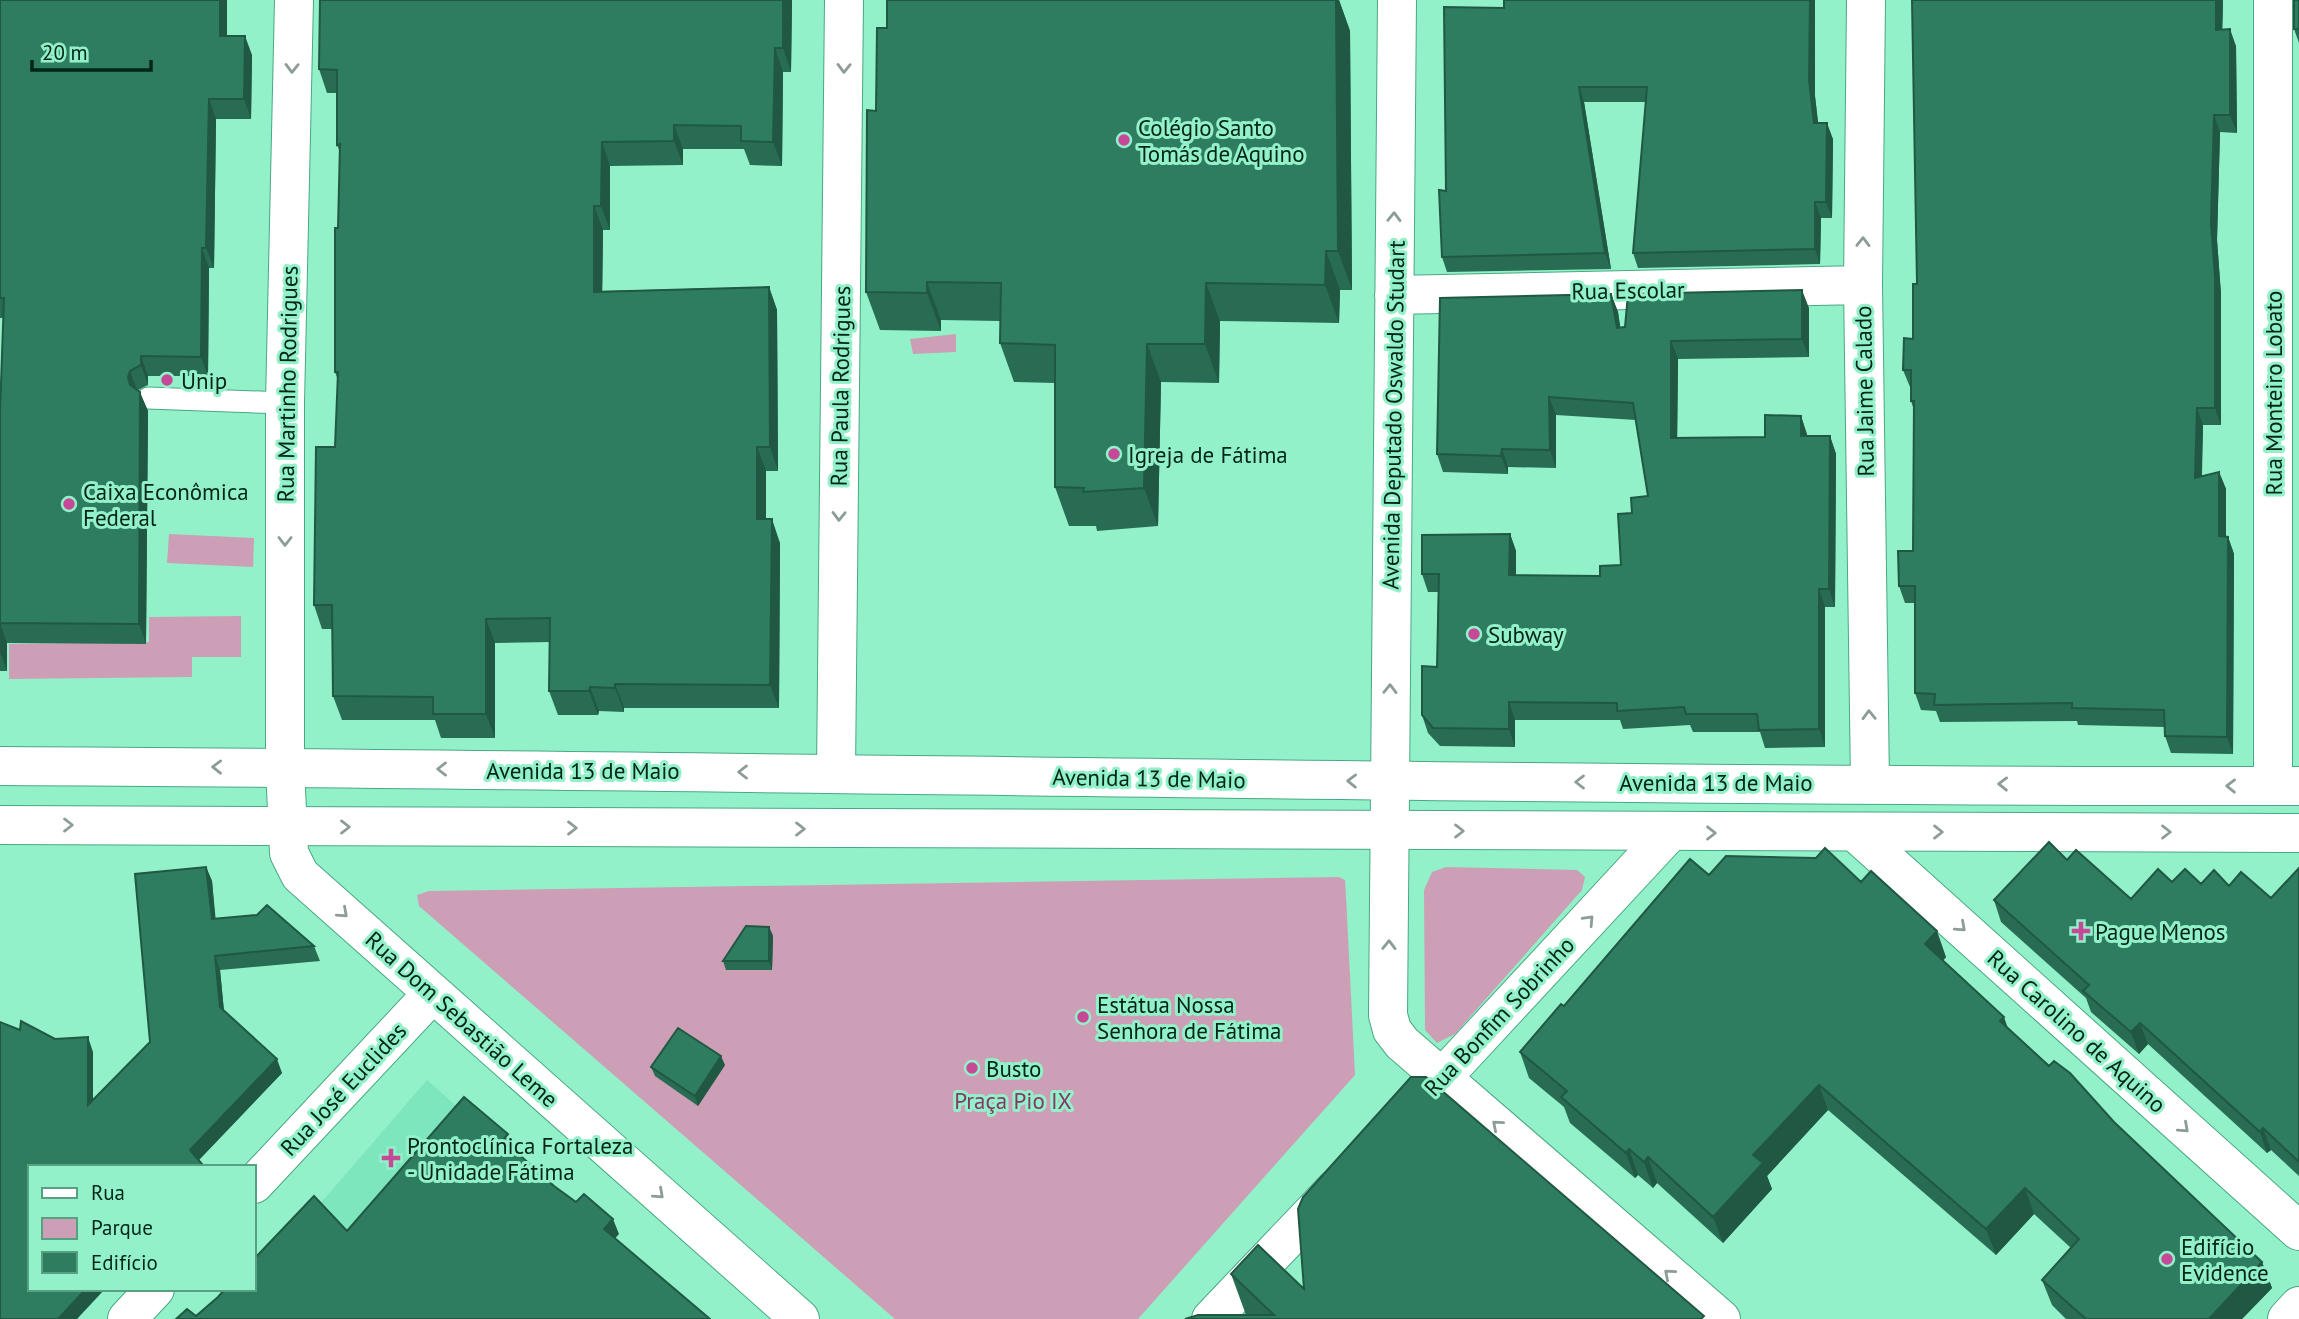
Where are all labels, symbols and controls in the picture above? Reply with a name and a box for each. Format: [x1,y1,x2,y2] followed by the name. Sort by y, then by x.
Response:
[32,28,150,72] scale bar
[42,39,88,66] text: 20 m
[285,63,300,74] one-way arrow
[836,63,851,74] one-way arrow
[1138,113,1305,168] place label: Colégio Santo Tomás de Aquino
[1116,132,1132,148] marker: Colégio Santo Tomás de Aquino
[1387,211,1402,222] one-way arrow
[1855,236,1871,247] one-way arrow
[1375,240,1411,590] street label: Avenida Deputado Oswaldo Studart
[270,266,304,502] street label: Rua Martinho Rodrigues
[1571,275,1685,305] street label: Rua Escolar
[824,285,856,487] street label: Rua Paula Rodrigues
[2259,291,2288,495] street label: Rua Monteiro Lobato
[1848,305,1880,477] street label: Rua Jaime Calado
[181,366,227,395] place label: Unip
[159,372,175,388] marker: Unip
[1128,440,1288,469] place label: Igreja de Fátima
[1106,446,1122,462] marker: Igreja de Fátima
[83,477,249,532] place label: Caixa Econômica Federal
[61,496,77,512] marker: Caixa Econômica Federal
[831,511,847,522] one-way arrow
[277,536,293,546] one-way arrow
[1488,620,1564,649] place label: Subway
[1466,626,1482,642] marker: Subway
[1382,684,1398,694] one-way arrow
[1861,709,1876,720] one-way arrow
[486,756,680,785] street label: Avenida 13 de Maio
[211,760,222,775] one-way arrow
[437,761,447,777] one-way arrow
[1052,762,1246,794] street label: Avenida 13 de Maio
[737,764,748,779] one-way arrow
[1619,768,1813,797] street label: Avenida 13 de Maio
[1347,774,1358,789] one-way arrow
[1574,774,1585,790] one-way arrow
[1998,776,2008,792] one-way arrow
[2225,778,2236,794] one-way arrow
[63,817,74,833] one-way arrow
[340,819,350,835] one-way arrow
[567,820,578,836] one-way arrow
[795,821,805,837] one-way arrow
[1454,823,1464,839] one-way arrow
[1933,824,1944,840] one-way arrow
[2161,824,2171,840] one-way arrow
[1706,825,1716,841] one-way arrow
[335,904,348,917] one-way arrow
[1581,915,1594,928] one-way arrow
[2095,917,2226,946] place label: Pague Menos
[1952,918,1965,931] one-way arrow
[2073,923,2089,939] marker: Pague Menos
[360,925,564,1113] street label: Rua Dom Sebastião Leme
[1418,930,1580,1102] street label: Rua Bonfim Sobrinho
[1381,940,1397,950] one-way arrow
[1982,943,2172,1119] street label: Rua Carolino de Aquino
[1097,990,1281,1045] place label: Estátua Nossa Senhora de Fátima
[1075,1009,1091,1025] marker: Estátua Nossa Senhora de Fátima
[274,1016,412,1162] street label: Rua José Euclides
[986,1054,1041,1083] place label: Busto
[964,1060,980,1076] marker: Busto
[954,1086,1072,1115] park label: Praça Pio IX
[2176,1120,2189,1132] one-way arrow
[1493,1121,1506,1133] one-way arrow
[407,1131,633,1186] place label: Prontoclínica Fortaleza - Unidade Fátima
[381,1148,401,1168] marker: Prontoclínica Fortaleza - Unidade Fátima
[28,1165,256,1291] legend
[91,1179,125,1206] text: Rua
[651,1186,664,1198] one-way arrow
[91,1214,153,1241] text: Parque
[2181,1232,2269,1287] place label: Edifício Evidence
[91,1249,158,1276] text: Edifício
[2159,1251,2175,1267] marker: Edifício Evidence
[1664,1270,1677,1282] one-way arrow

